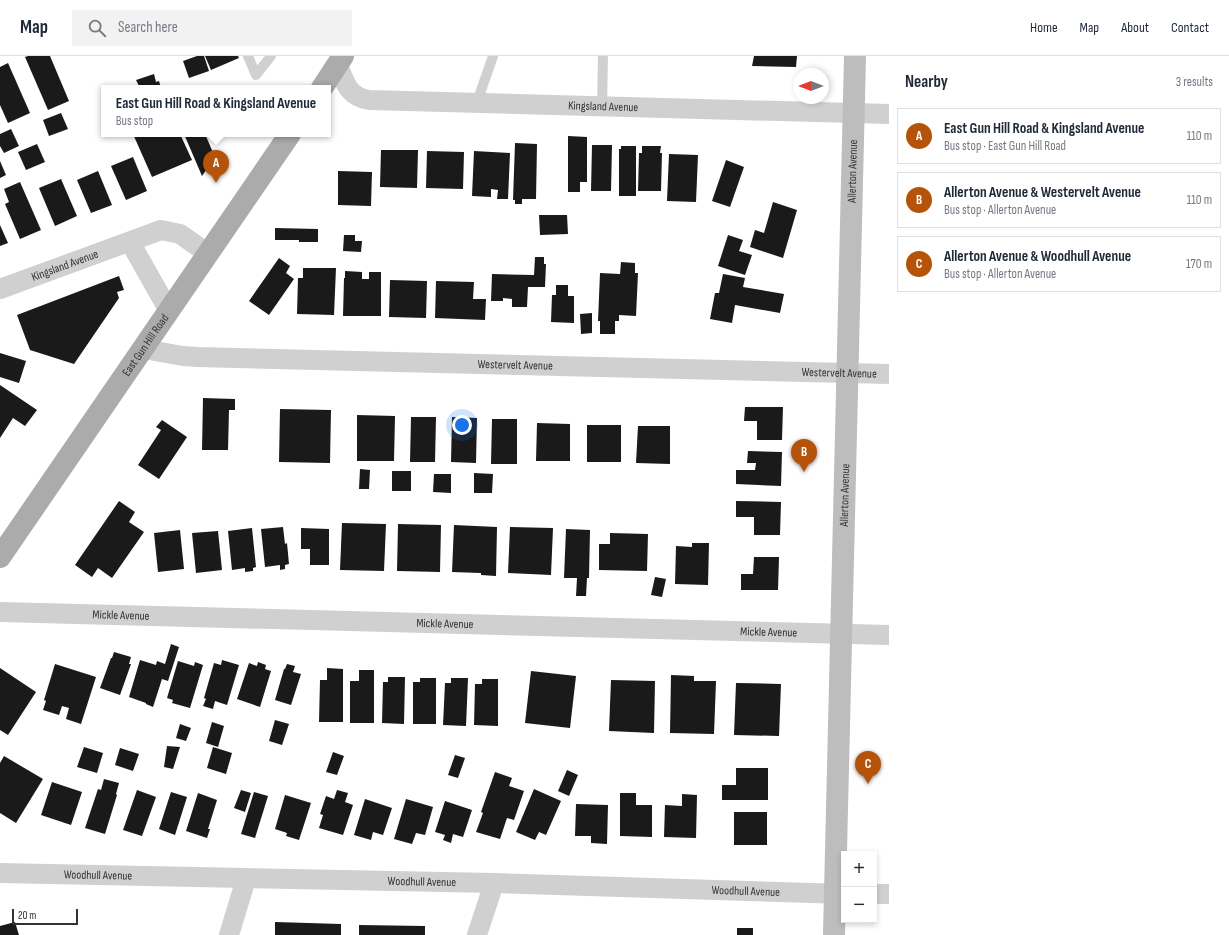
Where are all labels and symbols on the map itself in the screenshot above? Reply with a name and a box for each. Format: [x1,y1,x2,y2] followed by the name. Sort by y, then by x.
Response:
[793,68,829,104] north arrow
[568,98,639,115] street label: Kingsland Avenue
[844,139,861,204] street label: Allerton Avenue
[203,150,229,183] pin: A
[29,247,101,285] street label: Kingsland Avenue
[119,311,172,379] street label: East Gun Hill Road
[477,357,553,374] street label: Westervelt Avenue
[801,365,877,382] street label: Westervelt Avenue
[452,415,472,435] your location
[791,439,817,472] pin: B
[837,463,853,528] street label: Allerton Avenue
[92,607,150,624] street label: Mickle Avenue
[416,616,474,632] street label: Mickle Avenue
[740,624,798,641] street label: Mickle Avenue
[855,751,881,784] pin: C
[64,867,133,884] street label: Woodhull Avenue
[387,874,456,890] street label: Woodhull Avenue
[711,883,780,900] street label: Woodhull Avenue
[12,907,78,926] scale bar

